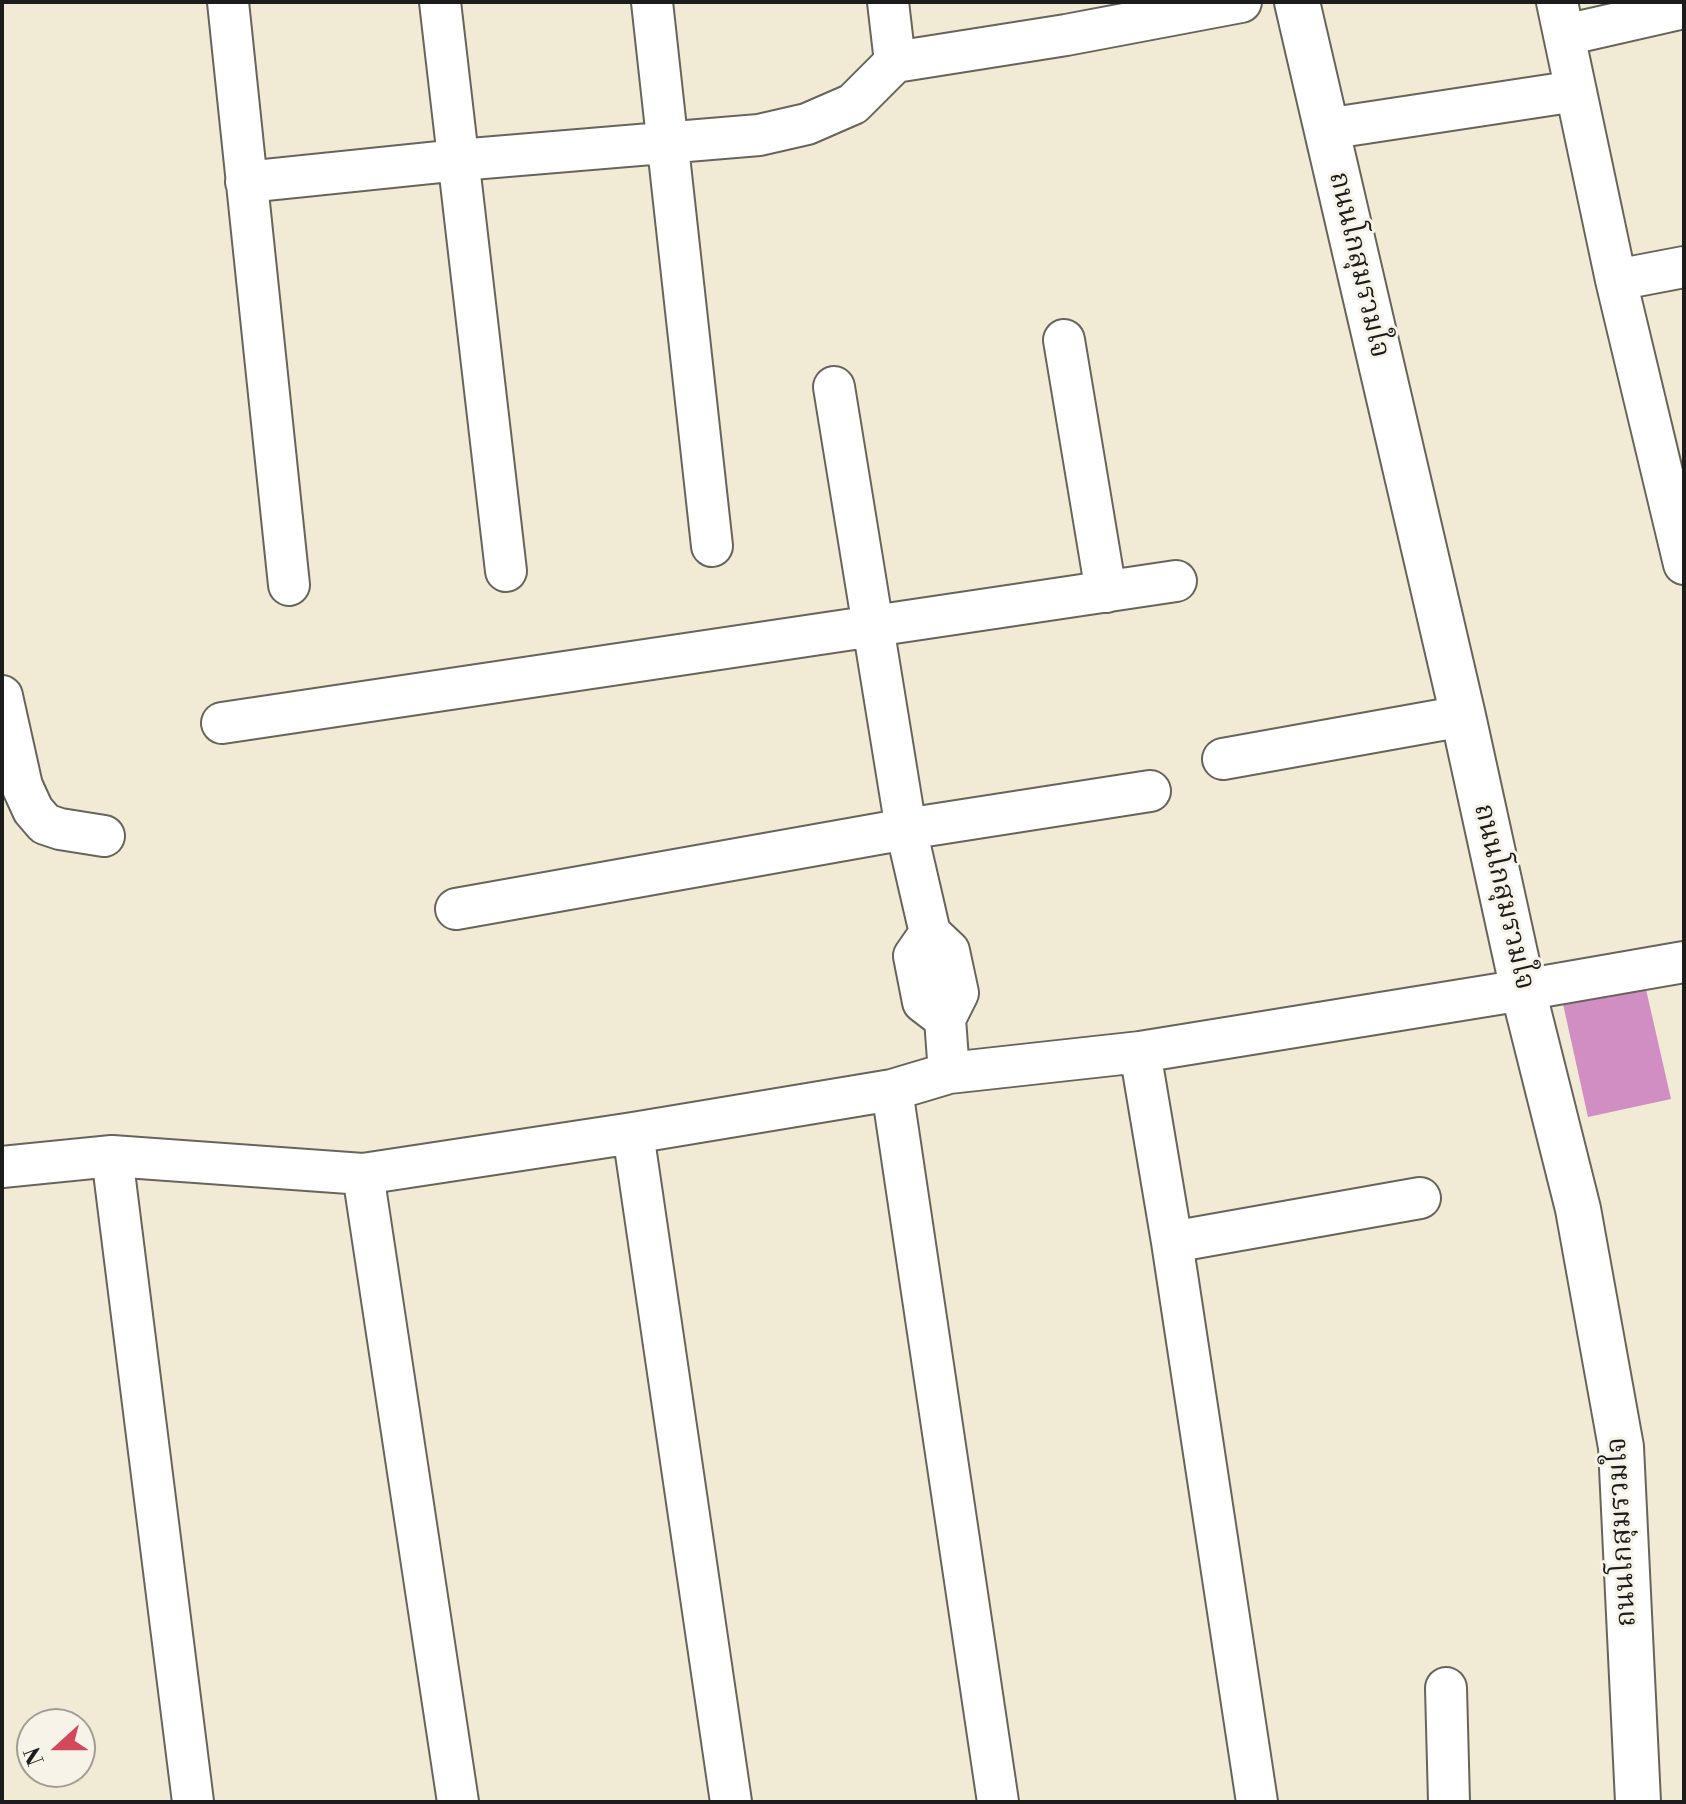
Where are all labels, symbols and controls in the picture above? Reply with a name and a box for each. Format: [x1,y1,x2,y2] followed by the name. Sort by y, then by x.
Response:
[1320,169,1396,361] street label: ถนนโกสุมรวมใจ
[1465,801,1541,993] street label: ถนนโกสุมรวมใจ
[1601,1436,1645,1628] street label: ถนนโกสุมรวมใจ
[16,1708,96,1788] north arrow
[19,1743,51,1769] text: N

